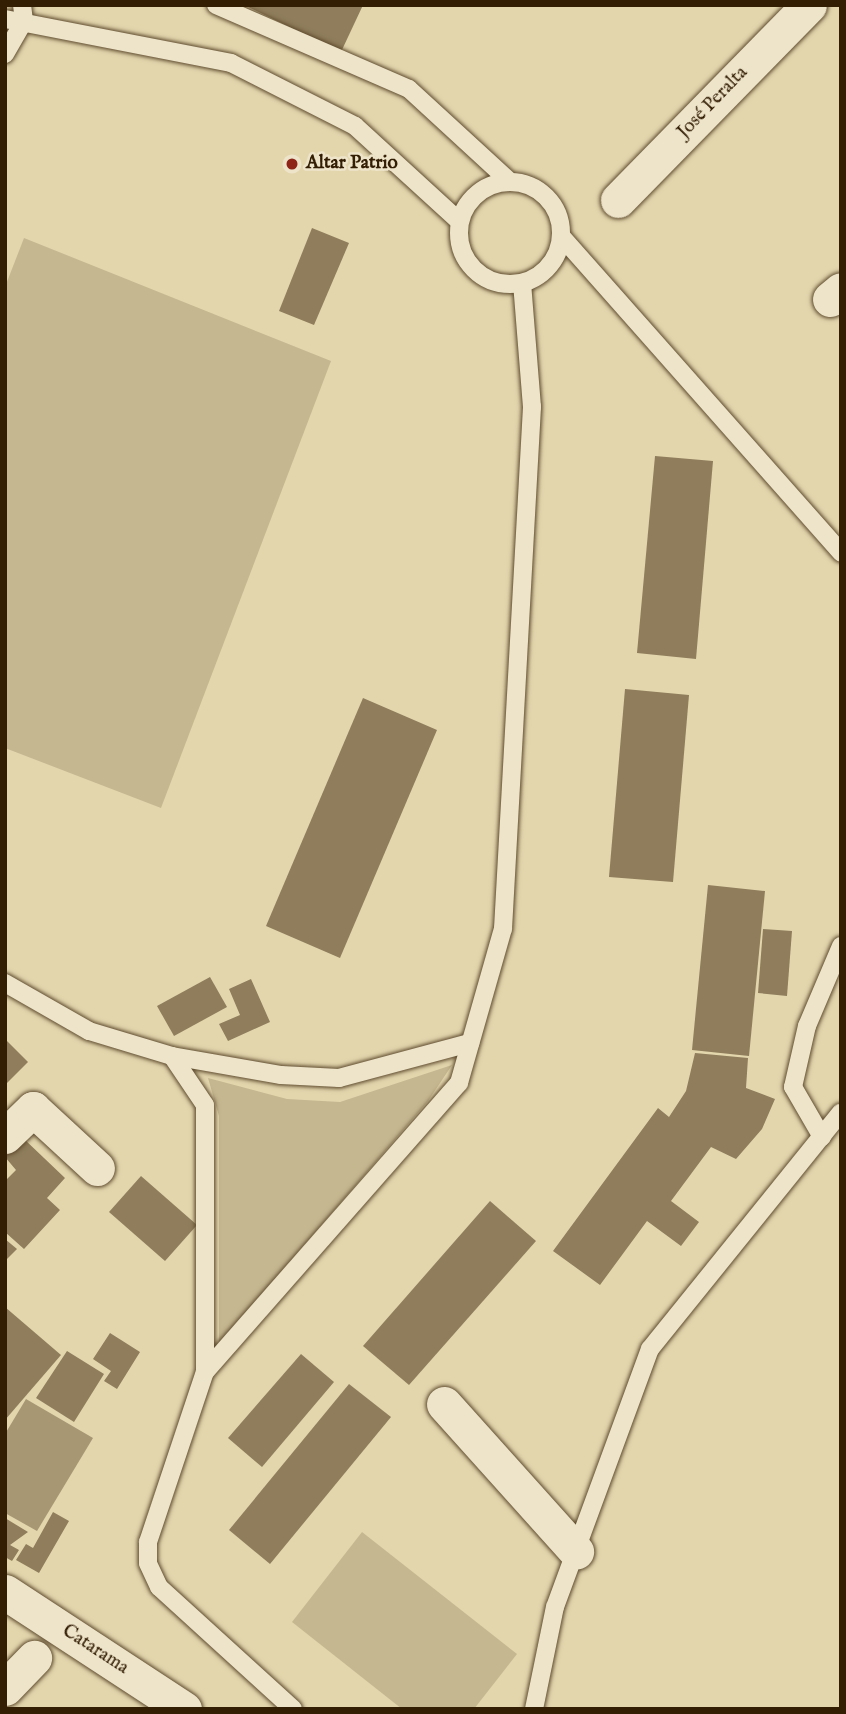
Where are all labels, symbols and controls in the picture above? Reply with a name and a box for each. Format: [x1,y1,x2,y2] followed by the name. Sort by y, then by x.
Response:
[673,62,753,144] street label: José Peralta
[306,153,398,175] place label: Altar Patrio
[284,156,300,172] marker: Altar Patrio
[58,1620,132,1680] street label: Catarama

